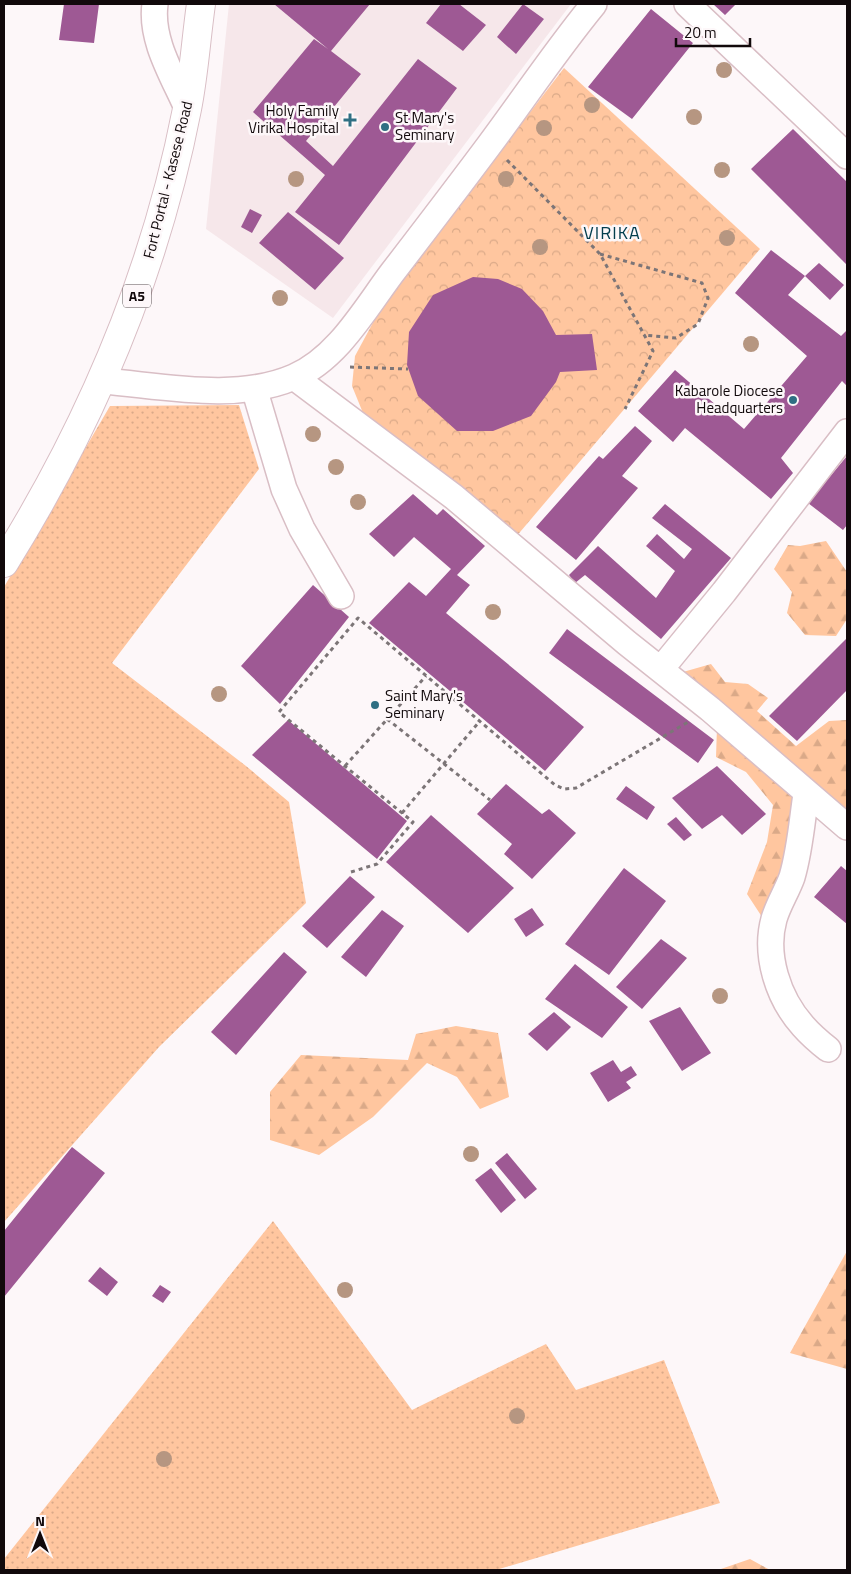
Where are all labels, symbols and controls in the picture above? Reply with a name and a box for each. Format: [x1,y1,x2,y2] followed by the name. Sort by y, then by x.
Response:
[676,15,750,47] scale bar
[684,21,717,44] text: 20 m
[137,99,198,261] street label: Fort Portal - Kasese Road
[248,99,339,139] place label: Holy Family Virika Hospital
[395,106,455,146] place label: St Mary's Seminary
[343,113,357,127] marker: Holy Family Virika Hospital
[379,121,391,133] marker: St Mary's Seminary
[583,219,641,246] district label: VIRIKA
[123,284,151,308] road number: A5
[675,379,783,419] place label: Kabarole Diocese Headquarters
[787,394,799,406] marker: Kabarole Diocese Headquarters
[385,684,463,724] place label: Saint Mary's Seminary
[369,699,381,711] marker: Saint Mary's Seminary
[15,1509,65,1559] north arrow
[35,1510,45,1531] text: N

